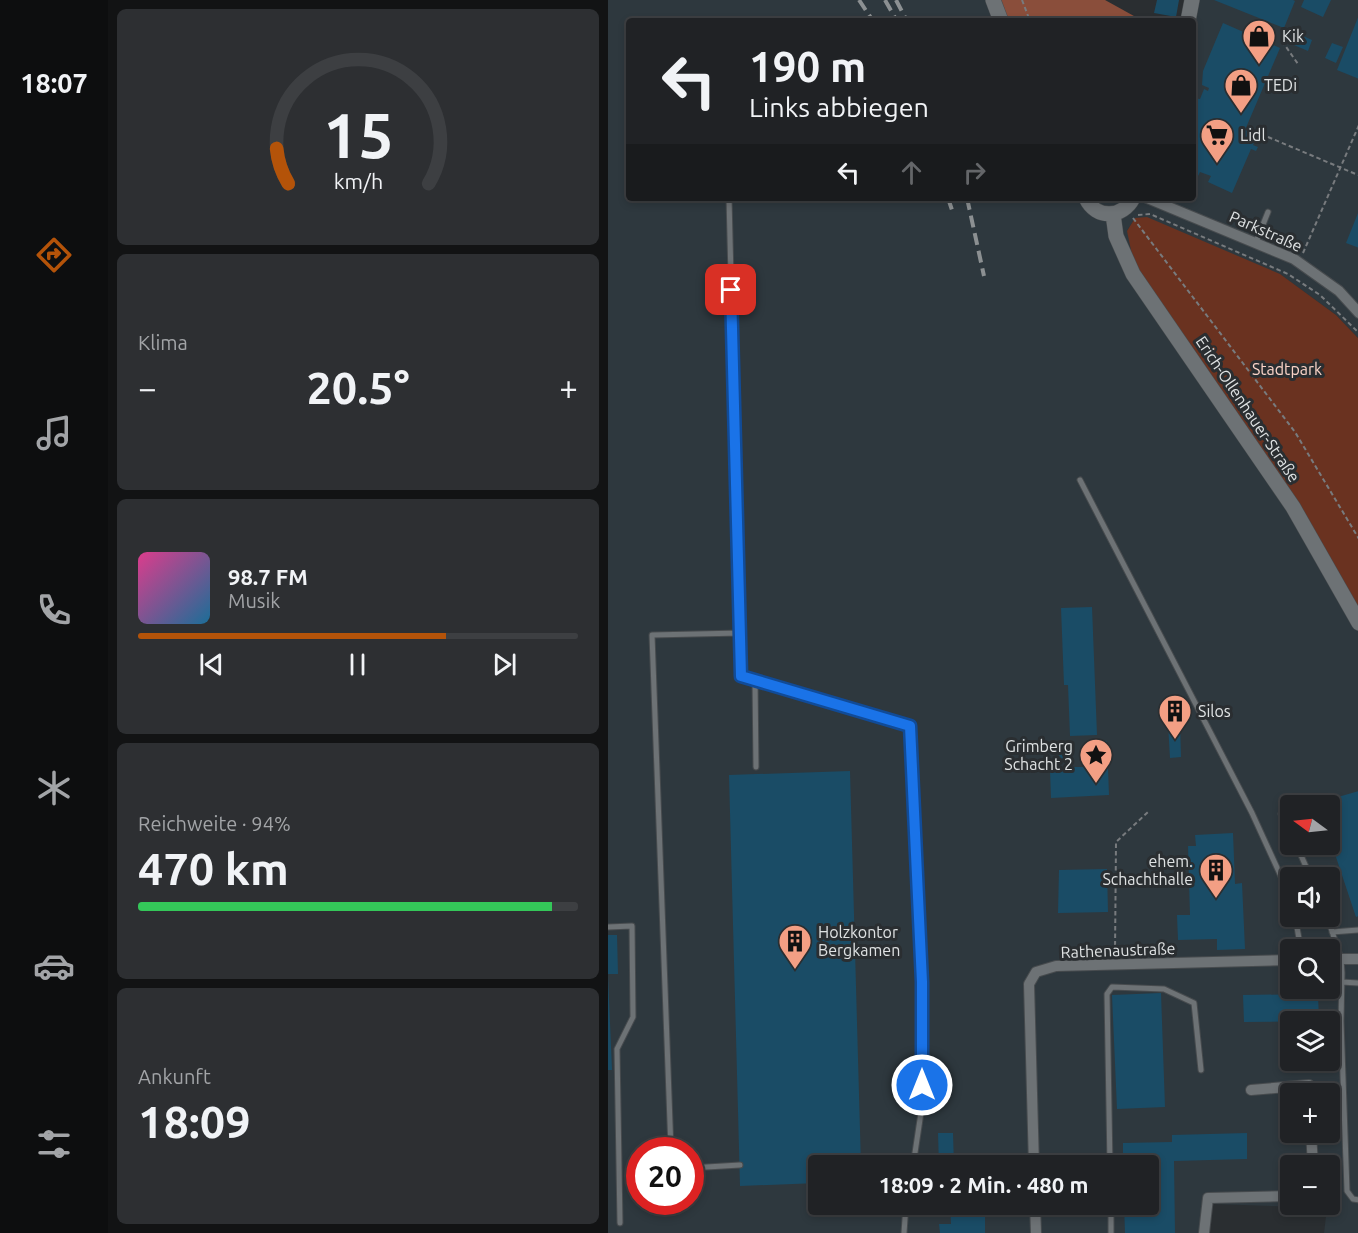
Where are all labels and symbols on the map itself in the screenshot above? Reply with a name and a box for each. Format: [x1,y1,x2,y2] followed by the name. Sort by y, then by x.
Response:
[1241,18,1277,65] shop icon: Kik
[1282,27,1304,45] place label: Kik
[1223,67,1259,114] shop icon: TEDi
[1264,76,1297,94] place label: TEDi
[1199,117,1235,164] supermarket icon: Lidl
[1240,126,1266,144] place label: Lidl
[1227,207,1305,255] street label: Parkstraße
[705,264,756,315] pin
[1192,333,1304,485] street label: Erich-Ollenhauer-Straße
[1252,360,1322,378] park label: Stadtpark
[1157,693,1193,740] building icon: Silos
[1198,702,1231,720] place label: Silos
[1004,737,1073,773] place label: Grimberg Schacht 2
[1078,737,1114,784] place icon: Grimberg Schacht 2
[1280,795,1340,855] north arrow
[1102,852,1193,888] place label: ehem. Schachthalle
[1198,852,1234,899] building icon: ehem. Schachthalle
[777,923,813,970] building icon: Holzkontor Bergkamen
[818,923,900,959] place label: Holzkontor Bergkamen
[1060,939,1176,961] street label: Rathenaustraße
[890,1053,954,1117] position arrow
[626,1137,704,1215] speed limit sign: 20

